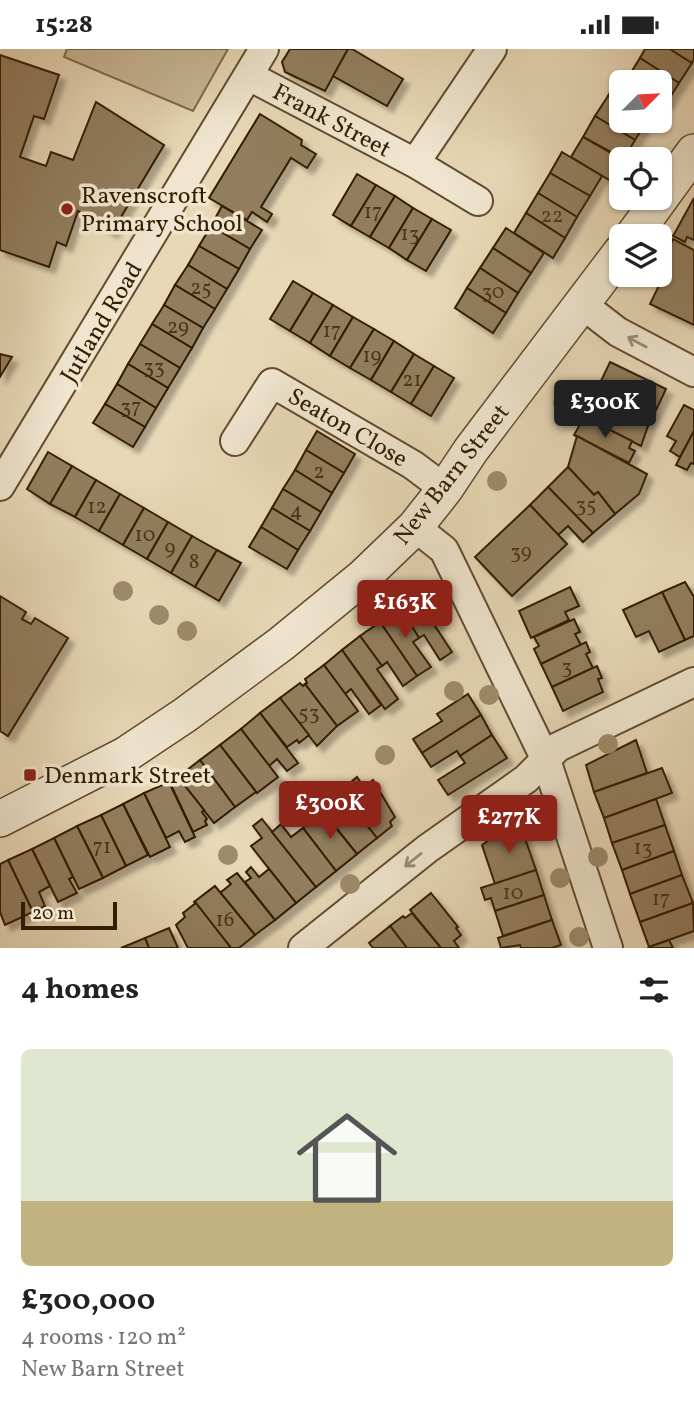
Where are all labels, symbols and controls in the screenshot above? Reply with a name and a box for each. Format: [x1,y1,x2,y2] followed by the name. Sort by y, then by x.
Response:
[35,7,93,43] text: 15:28
[609,70,672,133] north arrow
[609,70,672,287] map controls
[266,76,396,167] street label: Frank Street
[609,147,672,210] button: locate
[81,180,243,242] place label: Ravenscroft Primary School
[364,198,382,227] house number: 17
[59,201,75,217] marker: Ravenscroft Primary School
[541,202,563,231] house number: 22
[401,220,419,249] house number: 13
[609,224,672,287] button: layers
[53,256,152,390] street label: Jutland Road
[190,274,212,303] house number: 25
[482,278,504,307] house number: 30
[167,313,189,342] house number: 29
[323,317,341,346] house number: 17
[627,335,647,349] one-way arrow
[362,342,382,371] house number: 19
[143,353,165,382] house number: 33
[402,366,422,395] house number: 21
[281,381,413,477] street label: Seaton Close
[556,381,654,440] pin: £300K
[570,387,640,419] text: £300K
[121,393,141,422] house number: 37
[387,398,518,553] street label: New Barn Street
[313,458,325,487] house number: 2
[576,491,596,520] house number: 35
[87,493,107,522] house number: 12
[290,497,302,526] house number: 4
[135,521,155,550] house number: 10
[165,534,176,563] house number: 9
[510,538,532,567] house number: 39
[189,548,199,577] house number: 8
[356,581,454,640] pin: £163K
[373,587,437,619] text: £163K
[562,653,572,682] house number: 3
[299,699,319,728] house number: 53
[44,760,211,794] place label: Denmark Street
[22,767,38,783] marker: Denmark Street
[281,781,379,841] pin: £300K
[295,788,365,820] text: £300K
[460,795,558,855] pin: £277K
[477,802,541,834] text: £277K
[93,833,111,862] house number: 71
[634,834,652,863] house number: 13
[404,852,422,868] one-way arrow
[503,879,523,908] house number: 10
[652,885,670,914] house number: 17
[21,899,117,931] scale bar
[32,901,74,927] text: 20 m
[216,906,234,935] house number: 16
[21,969,139,1011] text: 4 homes
[635,971,673,1009] icon: filters
[284,1095,410,1221] icon: home
[21,1280,155,1322] text: £300,000
[21,1322,186,1354] text: 4 rooms · 120 m²
[21,1354,184,1386] text: New Barn Street

